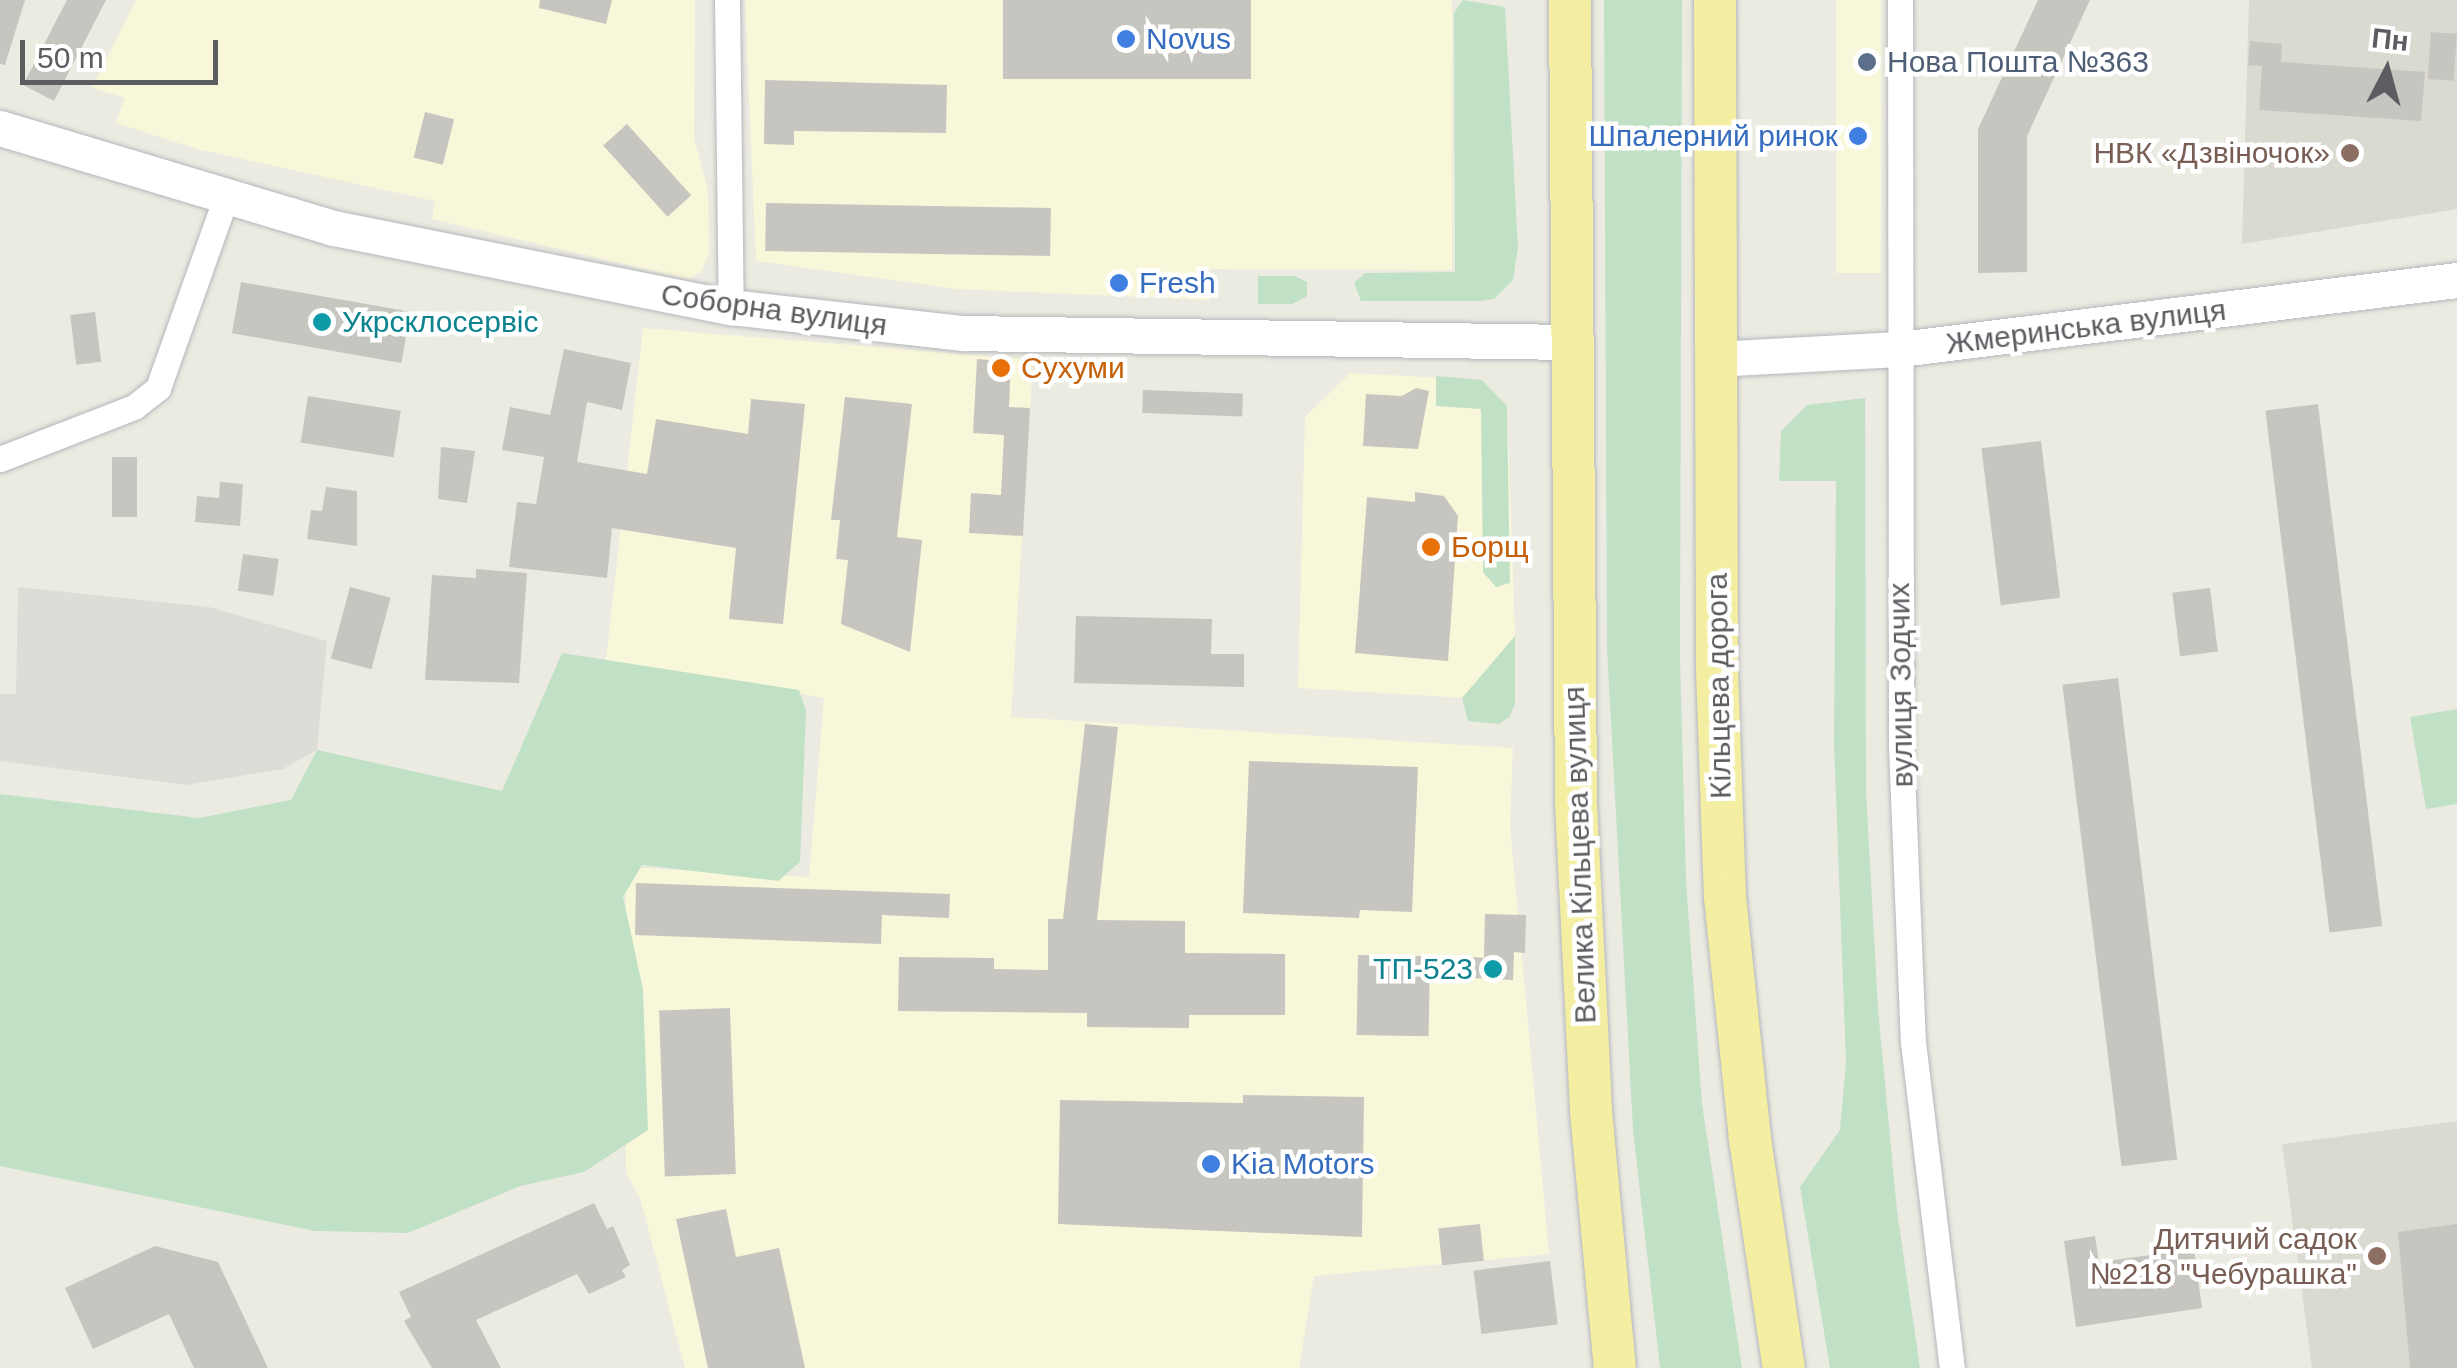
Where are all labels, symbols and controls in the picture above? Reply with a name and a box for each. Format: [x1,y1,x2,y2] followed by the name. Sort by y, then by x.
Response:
[25,20,222,82] scale bar
[2337,20,2437,120] north arrow
[1146,21,1231,57] place label: Novus
[2370,22,2410,57] text: Пн
[1115,28,1137,50] marker: Novus
[37,41,104,74] text: 50 m
[1887,44,2149,80] place label: Нова Пошта №363
[1856,51,1878,73] marker: Нова Пошта №363
[1588,118,1838,154] place label: Шпалерний ринок
[1847,125,1869,147] marker: Шпалерний ринок
[2093,135,2330,171] place label: НВК «Дзвіночок»
[2339,142,2361,164] marker: НВК «Дзвіночок»
[1139,265,1216,301] place label: Fresh
[1108,272,1130,294] marker: Fresh
[659,276,889,344] street label: Соборна вулиця
[1944,292,2228,362] street label: Жмеринська вулиця
[342,304,538,340] place label: Укрсклосервіс
[311,311,333,333] marker: Укрсклосервіс
[1021,350,1125,386] place label: Сухуми
[990,357,1012,379] marker: Сухуми
[1451,529,1529,565] place label: Борщ
[1420,536,1442,558] marker: Борщ
[1699,573,1739,799] street label: Кільцева дорога
[1881,582,1921,788] street label: вулиця Зодчих
[1556,686,1604,1024] street label: Велика Кільцева вулиця
[1373,951,1473,987] place label: ТП-523
[1482,958,1504,980] marker: ТП-523
[1231,1146,1374,1182] place label: Kia Motors
[1200,1153,1222,1175] marker: Kia Motors
[2090,1221,2357,1292] place label: Дитячий садок №218 "Чебурашка"
[2366,1245,2388,1267] marker: Дитячий садок №218 "Чебурашка"

